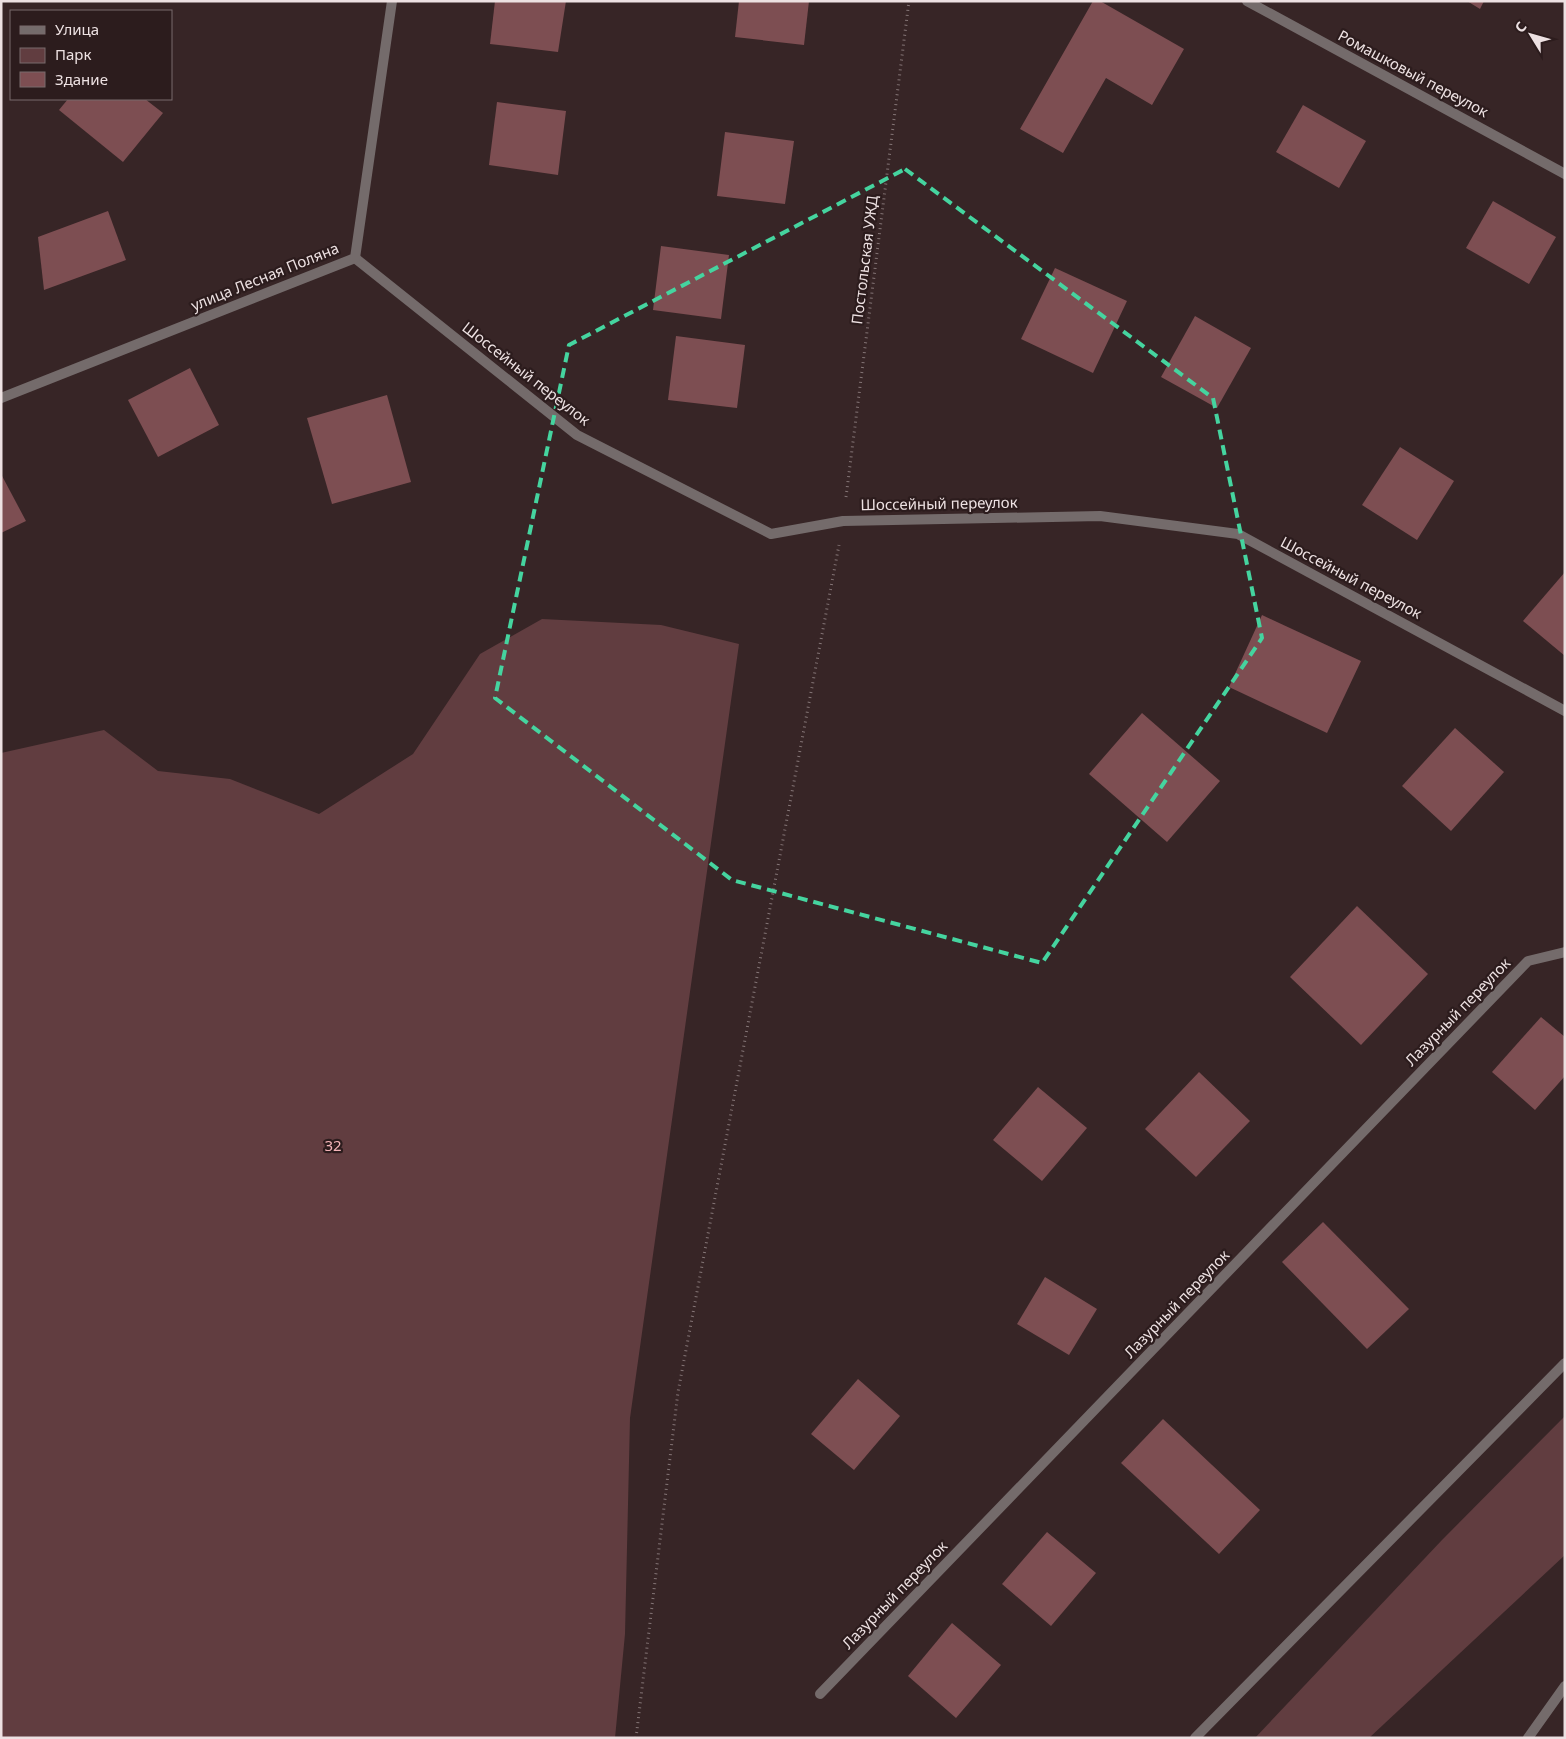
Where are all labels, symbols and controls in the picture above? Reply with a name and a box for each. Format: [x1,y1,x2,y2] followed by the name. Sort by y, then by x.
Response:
[10,10,172,100] legend
[1506,10,1556,60] north arrow
[1510,18,1531,36] text: С
[55,19,99,39] text: Улица
[1335,25,1492,121] street label: Ромашковый переулок
[55,44,91,64] text: Парк
[55,69,108,89] text: Здание
[846,194,882,325] street label: Постольская УЖД
[188,237,341,315] street label: улица Лесная Поляна
[459,317,595,429] street label: Шоссейный переулок
[860,492,1018,514] street label: Шоссейный переулок
[1277,531,1426,623] street label: Шоссейный переулок
[1400,953,1514,1070] street label: Лазурный переулок
[324,1135,342,1155] park label: 32
[1119,1245,1233,1362] street label: Лазурный переулок
[837,1536,951,1653] street label: Лазурный переулок

